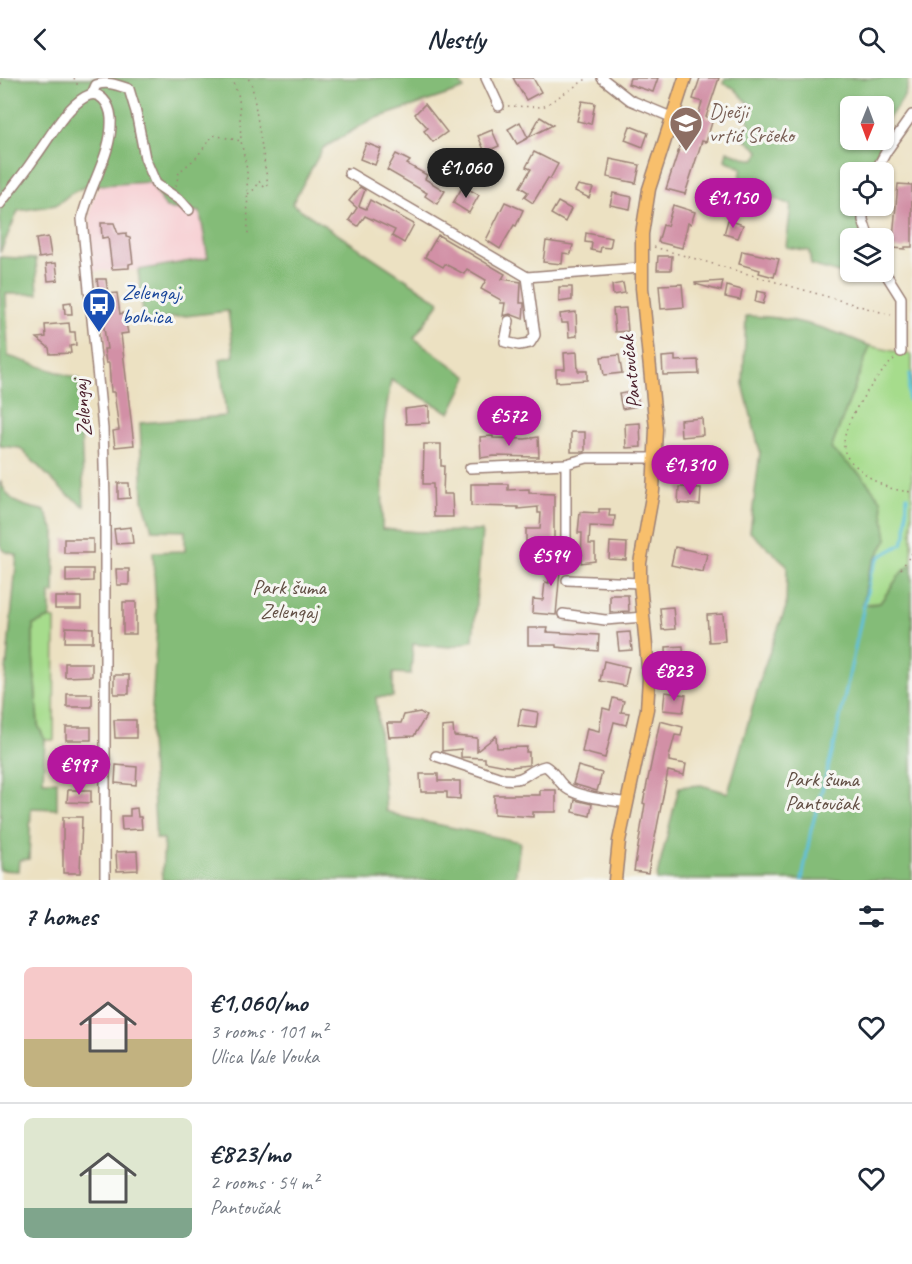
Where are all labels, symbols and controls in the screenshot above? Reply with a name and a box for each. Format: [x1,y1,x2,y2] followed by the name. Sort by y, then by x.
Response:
[427,22,485,56] text: Nestly
[24,23,57,56] icon: back
[855,23,888,56] icon: search
[840,96,894,150] north arrow
[840,96,894,282] map controls
[709,98,796,148] place label: Dječji vrtić Srčeko
[668,105,704,152] school or university icon: Dječji vrtić Srčeko
[417,148,515,199] pin: €1,060
[441,155,491,180] text: €1,060
[840,162,894,216] button: locate
[684,178,782,229] pin: €1,150
[709,185,757,210] text: €1,150
[840,228,894,282] button: layers
[122,279,184,329] place label: Zelengaj, bolnica
[81,286,117,333] bus stop icon: Zelengaj, bolnica
[613,332,647,410] street label: Pantovčak
[66,376,97,438] street label: Zelengaj
[473,396,545,447] pin: €572
[491,403,527,428] text: €572
[641,445,739,496] pin: €1,310
[666,452,714,477] text: €1,310
[515,536,587,587] pin: €594
[533,543,569,568] text: €594
[252,574,327,624] park label: Park šuma Zelengaj
[638,651,710,702] pin: €823
[656,658,692,683] text: €823
[43,745,115,796] pin: €997
[61,752,97,777] text: €997
[785,766,861,816] park label: Park šuma Pantovčak
[24,900,97,933] text: 7 homes
[855,900,888,933] icon: filters
[210,986,308,1019] text: €1,060/mo
[72,991,144,1063] icon: home
[855,1011,888,1044] icon: heart
[210,1019,327,1044] text: 3 rooms · 101 m²
[210,1044,319,1069] text: Ulica Vale Vouka
[210,1137,290,1170] text: €823/mo
[72,1142,144,1214] icon: home
[855,1162,888,1195] icon: heart
[210,1170,318,1195] text: 2 rooms · 54 m²
[210,1195,280,1220] text: Pantovčak

